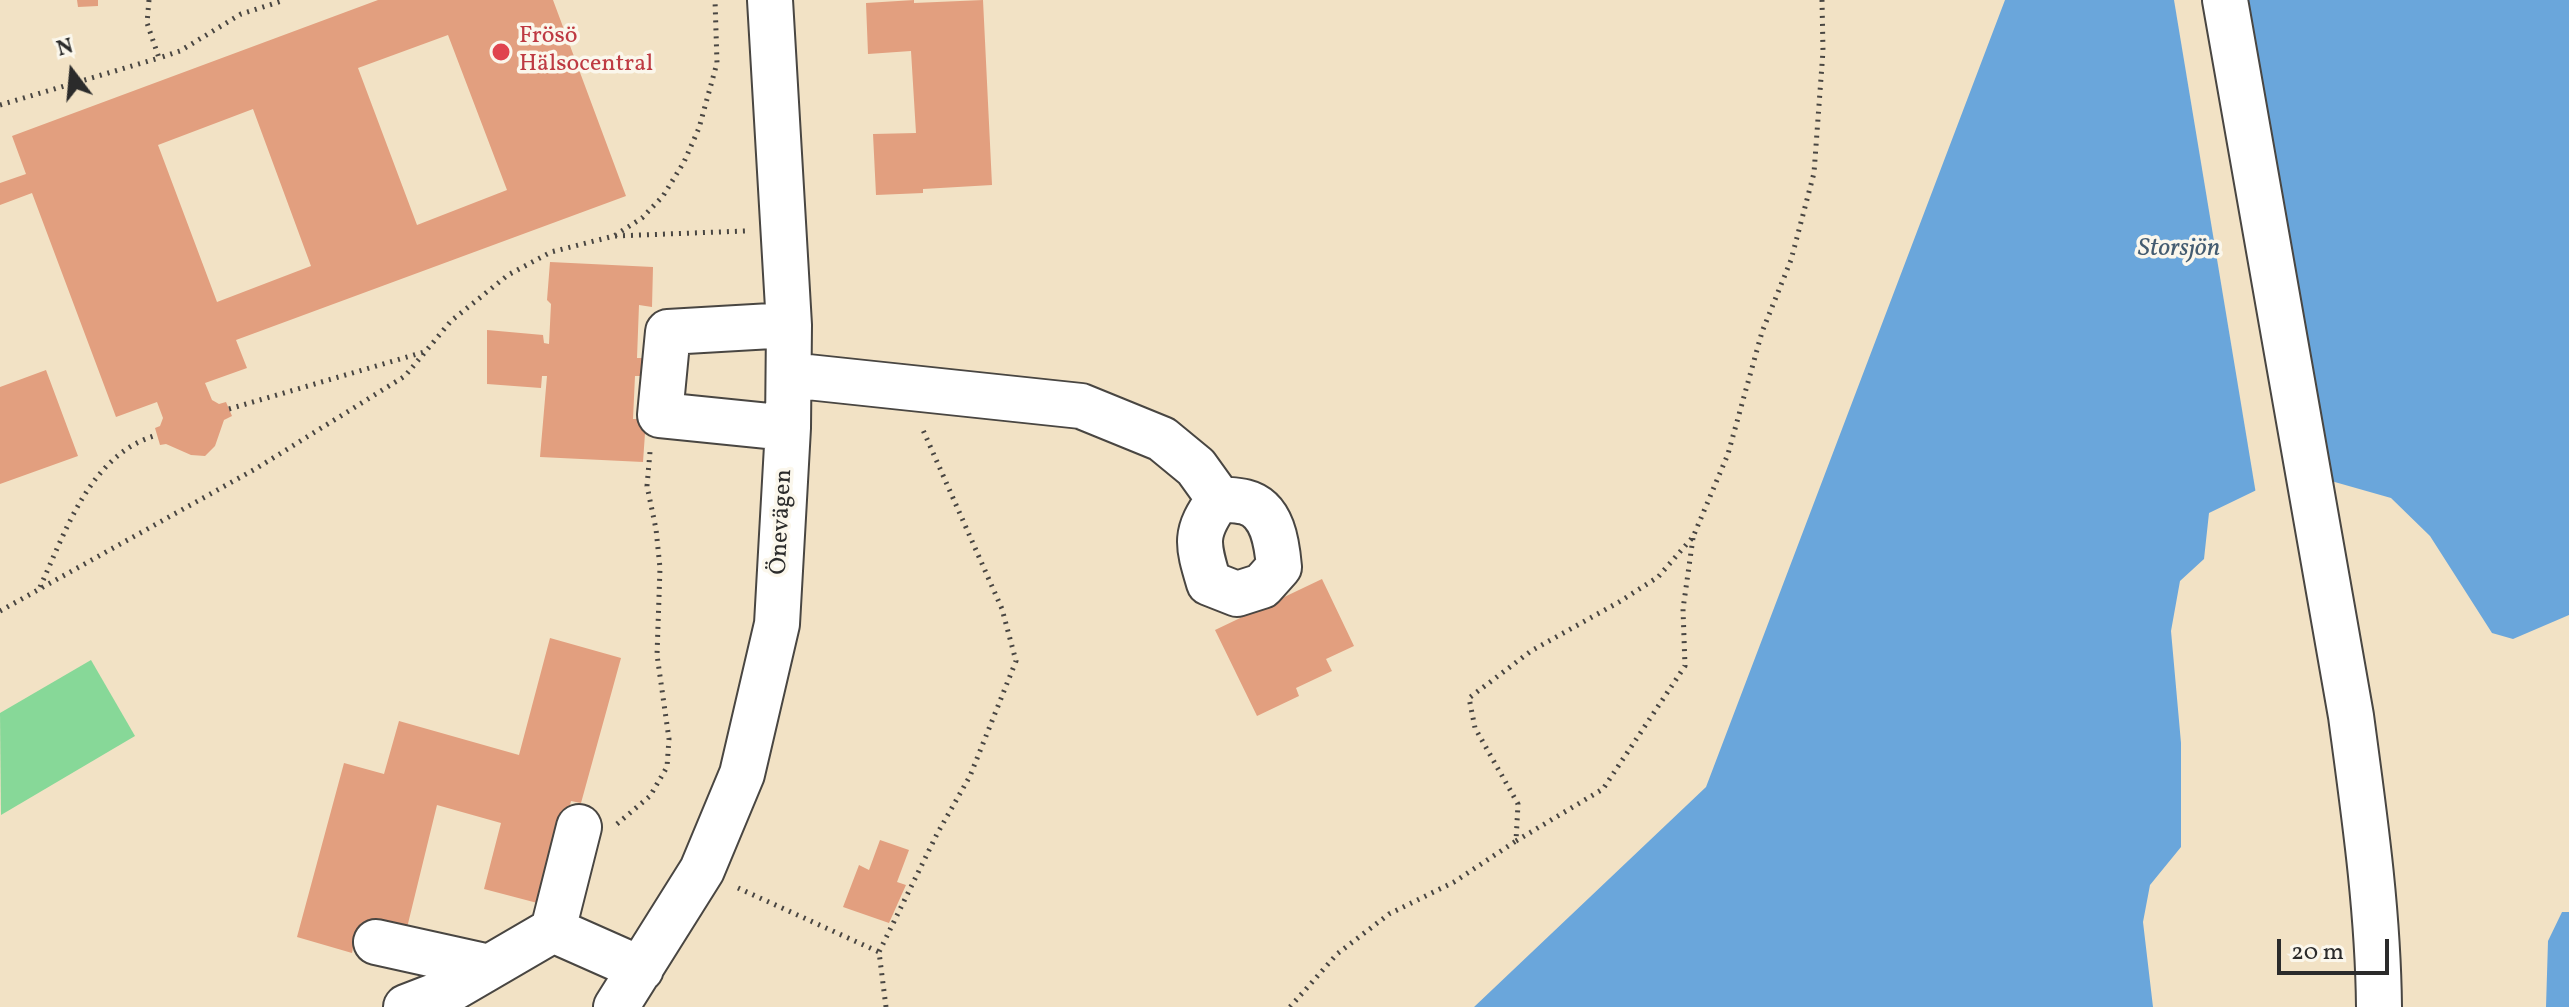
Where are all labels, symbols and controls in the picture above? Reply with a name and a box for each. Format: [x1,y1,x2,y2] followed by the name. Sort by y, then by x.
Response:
[519,24,653,80] place label: Frösö Hälsocentral
[53,31,77,66] text: N
[32,32,112,112] north arrow
[490,41,512,63] marker: Frösö Hälsocentral
[2138,234,2220,266] water label: Storsjön
[766,469,800,575] street label: Önevägen
[2281,923,2393,973] scale bar
[2291,936,2344,970] text: 20 m

